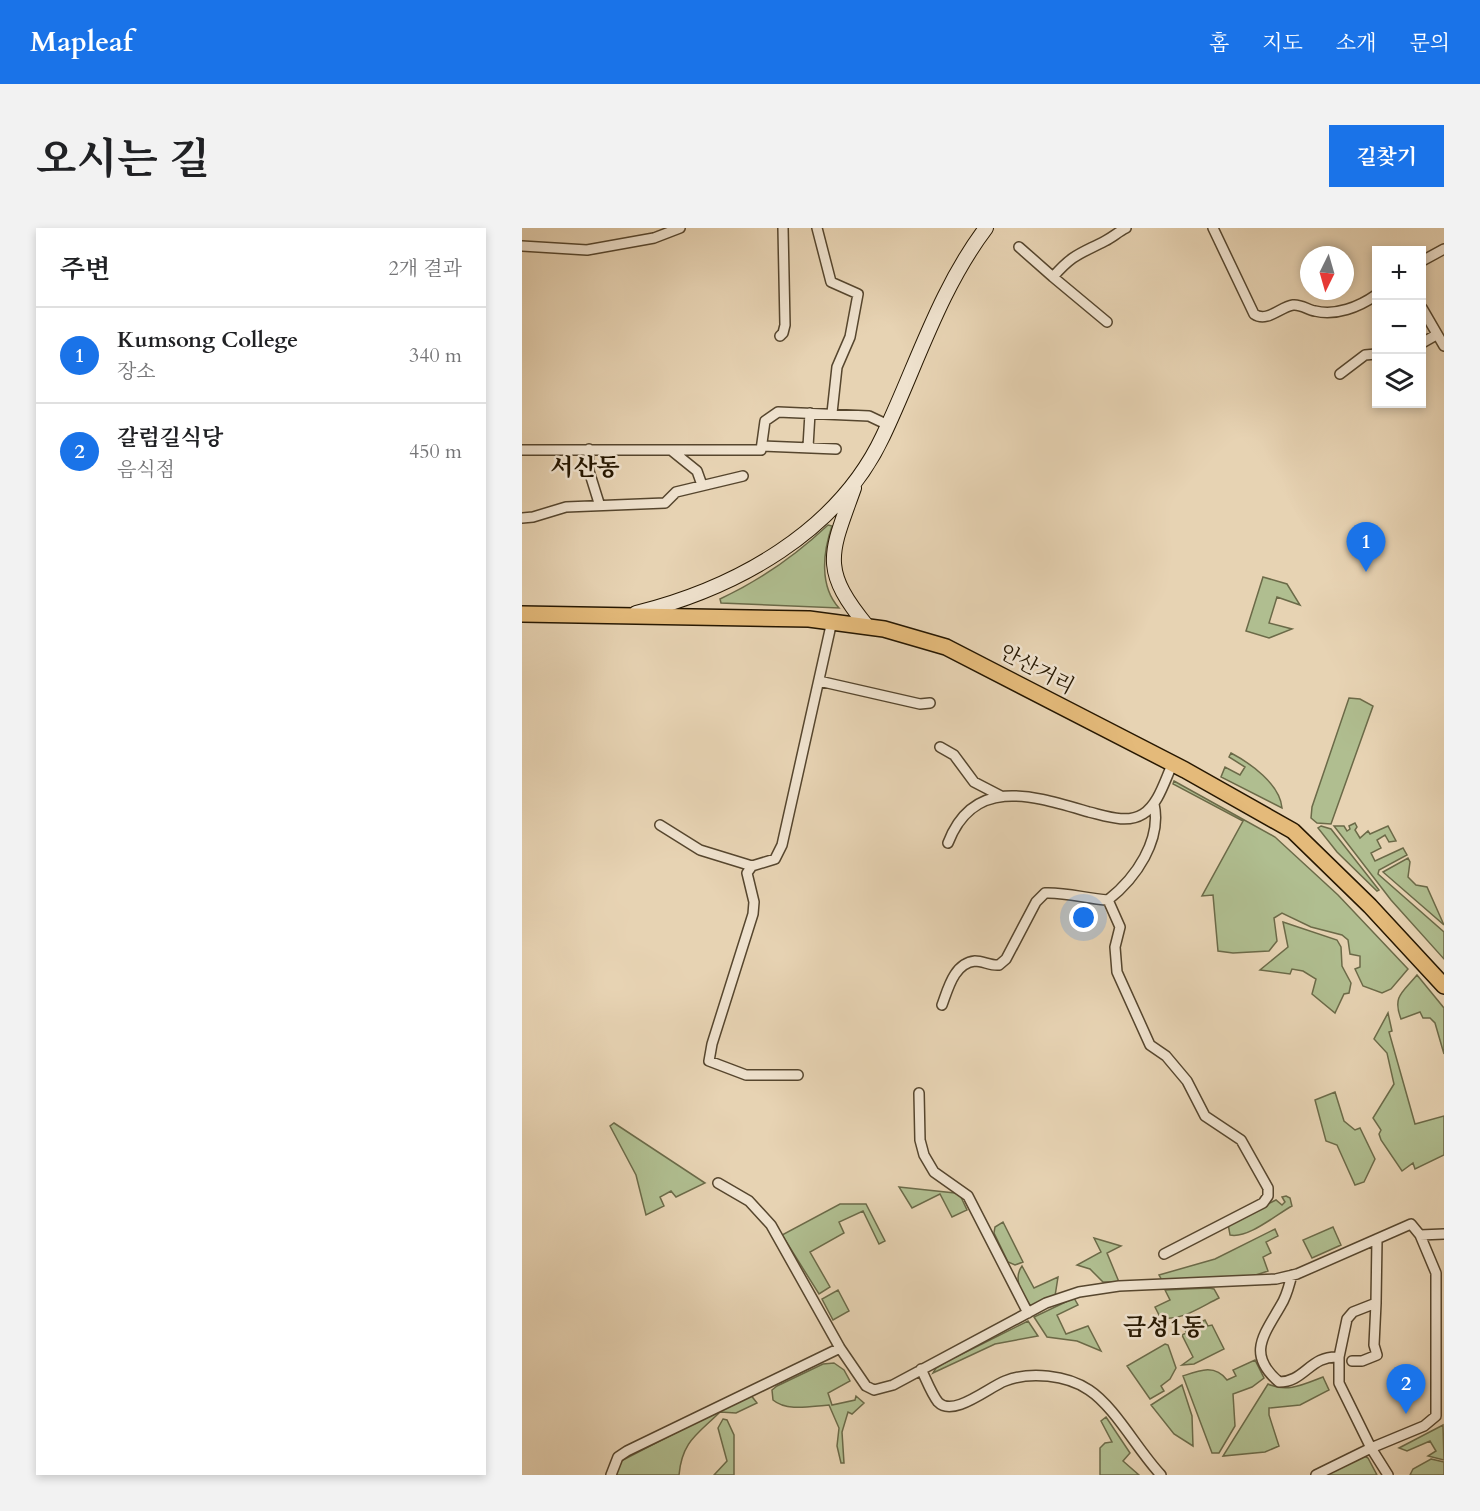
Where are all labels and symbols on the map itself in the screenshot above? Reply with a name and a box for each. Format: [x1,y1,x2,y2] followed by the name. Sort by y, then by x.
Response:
[1300,246,1354,300] north arrow
[550,451,620,484] district label: 서산동
[1346,522,1386,572] pin: 1
[994,638,1079,701] street label: 안산거리
[1069,903,1098,932] your location
[1123,1311,1205,1344] district label: 금성1동
[1386,1364,1426,1414] pin: 2

